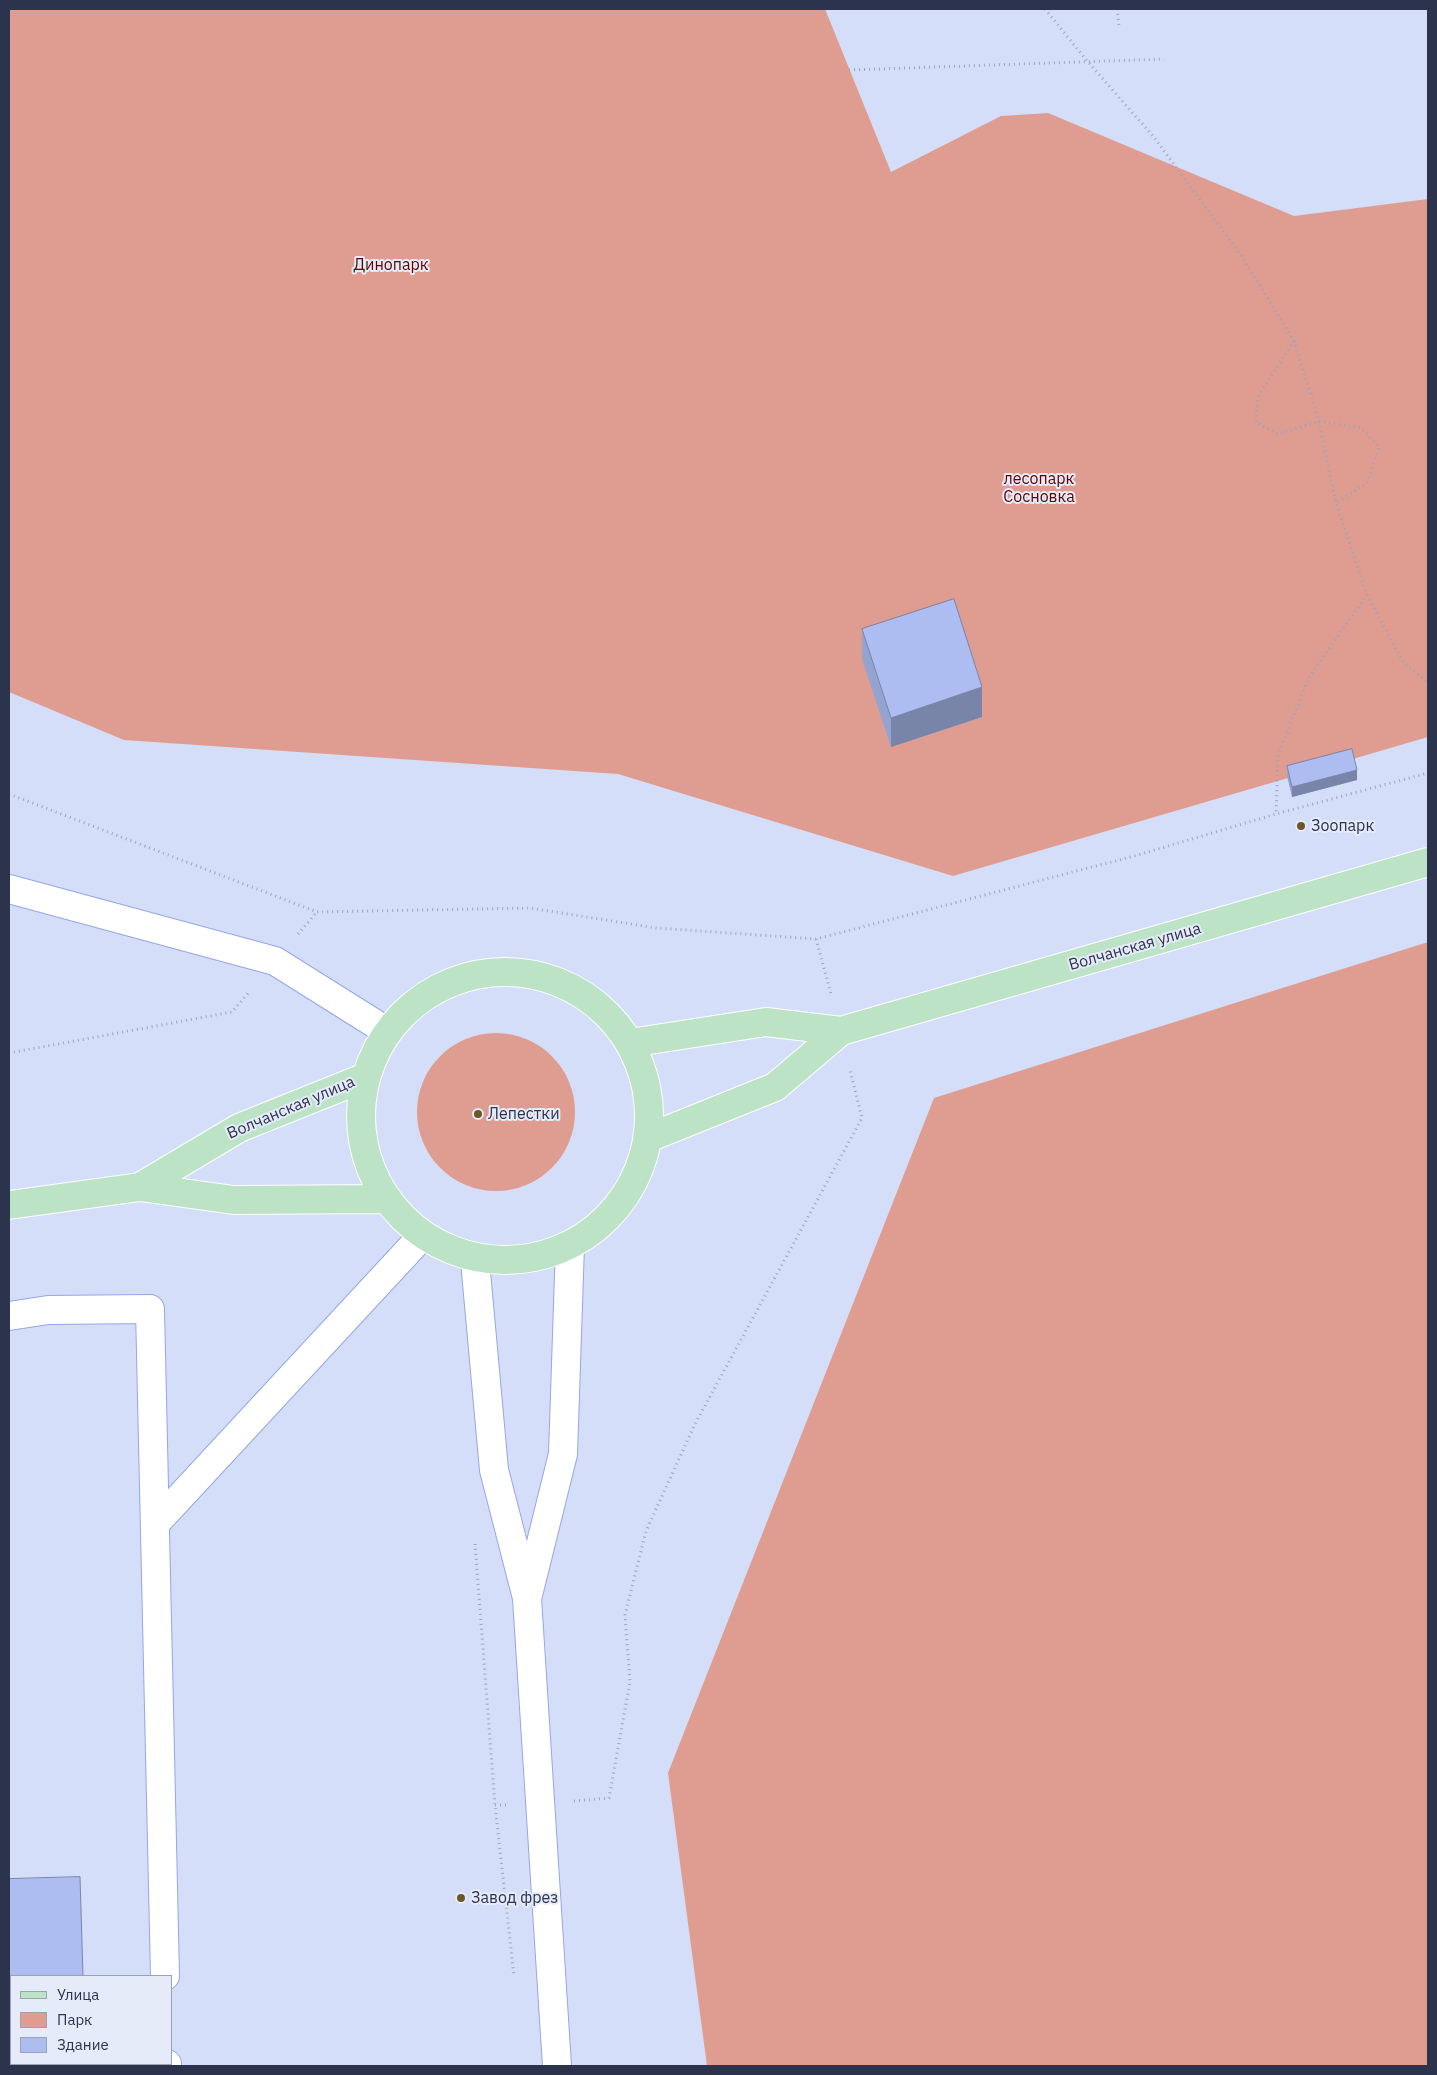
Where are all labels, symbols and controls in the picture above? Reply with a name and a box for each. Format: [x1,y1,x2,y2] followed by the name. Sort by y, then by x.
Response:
[353,255,429,275] park label: Динопарк
[1003,469,1075,507] park label: лесопарк Сосновка
[1311,816,1374,836] place label: Зоопарк
[1295,820,1307,832] marker: Зоопарк
[1067,919,1203,975] street label: Волчанская улица
[224,1072,358,1144] street label: Волчанская улица
[488,1104,560,1124] place label: Лепестки
[472,1108,484,1120] marker: Лепестки
[471,1888,558,1908] place label: Завод фрез
[455,1892,467,1904] marker: Завод фрез
[10,1975,172,2065] legend
[57,1985,99,2004] text: Улица
[57,2010,92,2029] text: Парк
[57,2035,109,2054] text: Здание

